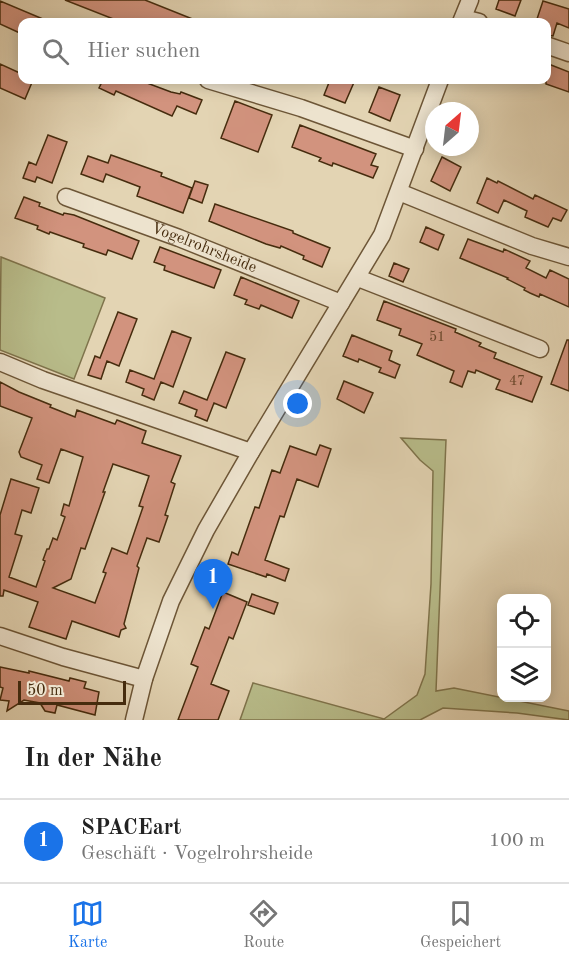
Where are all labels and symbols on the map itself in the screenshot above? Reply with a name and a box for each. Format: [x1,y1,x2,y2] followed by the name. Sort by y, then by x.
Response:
[425,102,479,156] north arrow
[149,221,259,276] street label: Vogelrohrsheide
[429,330,445,344] house number: 51
[509,374,525,388] house number: 47
[283,389,312,418] your location
[194,560,232,609] pin: 1
[18,678,126,706] scale bar

